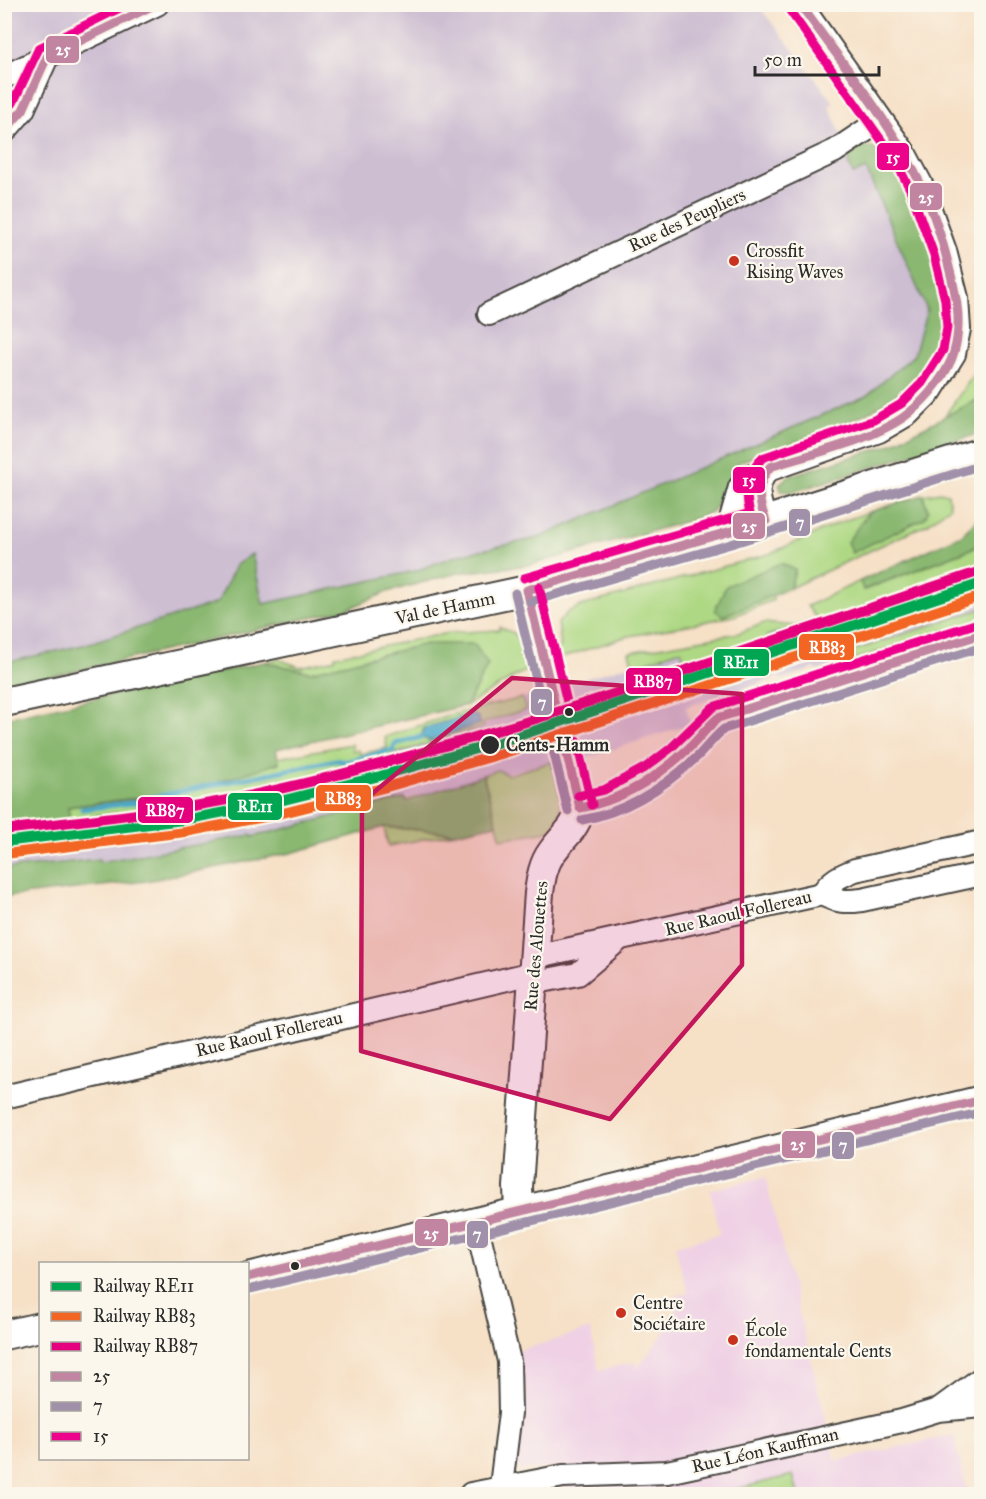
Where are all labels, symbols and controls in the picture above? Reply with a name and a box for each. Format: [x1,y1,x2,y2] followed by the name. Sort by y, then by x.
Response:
[45,35,80,64] line badge: 25
[755,39,880,77] scale bar
[55,40,71,59] text: 25
[764,49,802,71] text: 50 m
[876,142,910,171] line badge: 15
[886,148,900,167] text: 15
[909,182,943,211] line badge: 25
[625,183,749,257] street label: Rue des Peupliers
[918,188,934,207] text: 25
[746,240,843,284] place label: Crossfit Rising Waves
[727,254,741,268] marker: Crossfit Rising Waves
[732,466,766,494] line badge: 15
[742,471,756,490] text: 15
[788,508,811,537] line badge: 7
[732,512,766,540] line badge: 25
[796,513,805,532] text: 7
[741,517,757,536] text: 25
[392,587,497,629] street label: Val de Hamm
[798,633,855,661] line badge: RB83
[809,638,845,658] text: RB83
[713,648,770,677] line badge: RE11
[723,653,759,672] text: RE11
[625,667,682,695] line badge: RB87
[634,672,673,691] text: RB87
[530,688,553,716] line badge: 7
[538,693,547,712] text: 7
[563,706,575,718] unlabelled marker
[479,734,501,756] marker: Cents-Hamm
[506,734,610,756] place label: Cents-Hamm
[315,784,372,812] line badge: RB83
[325,789,361,809] text: RB83
[227,792,283,821] line badge: RE11
[137,796,194,824] line badge: RB87
[237,797,273,816] text: RE11
[146,801,185,820] text: RB87
[519,880,553,1012] street label: Rue des Alouettes
[662,885,814,941] street label: Rue Raoul Follereau
[193,1006,345,1062] street label: Rue Raoul Follereau
[781,1130,816,1159] line badge: 25
[831,1131,855,1160] line badge: 7
[790,1135,806,1154] text: 25
[839,1136,848,1155] text: 7
[414,1218,449,1247] line badge: 25
[466,1220,489,1249] line badge: 7
[423,1224,439,1243] text: 25
[473,1225,482,1244] text: 7
[289,1260,301,1272] unlabelled marker
[39,1262,249,1460] legend
[93,1275,194,1297] text: Railway RE11
[633,1292,706,1335] place label: Centre Sociétaire
[93,1305,196,1327] text: Railway RB83
[614,1306,628,1320] marker: Centre Sociétaire
[745,1317,891,1362] place label: École fondamentale Cents
[726,1333,740,1347] marker: École fondamentale Cents
[93,1335,198,1357] text: Railway RB87
[93,1365,111,1387] text: 25
[93,1395,103,1417] text: 7
[689,1422,841,1478] street label: Rue Léon Kauffman
[93,1425,109,1447] text: 15

